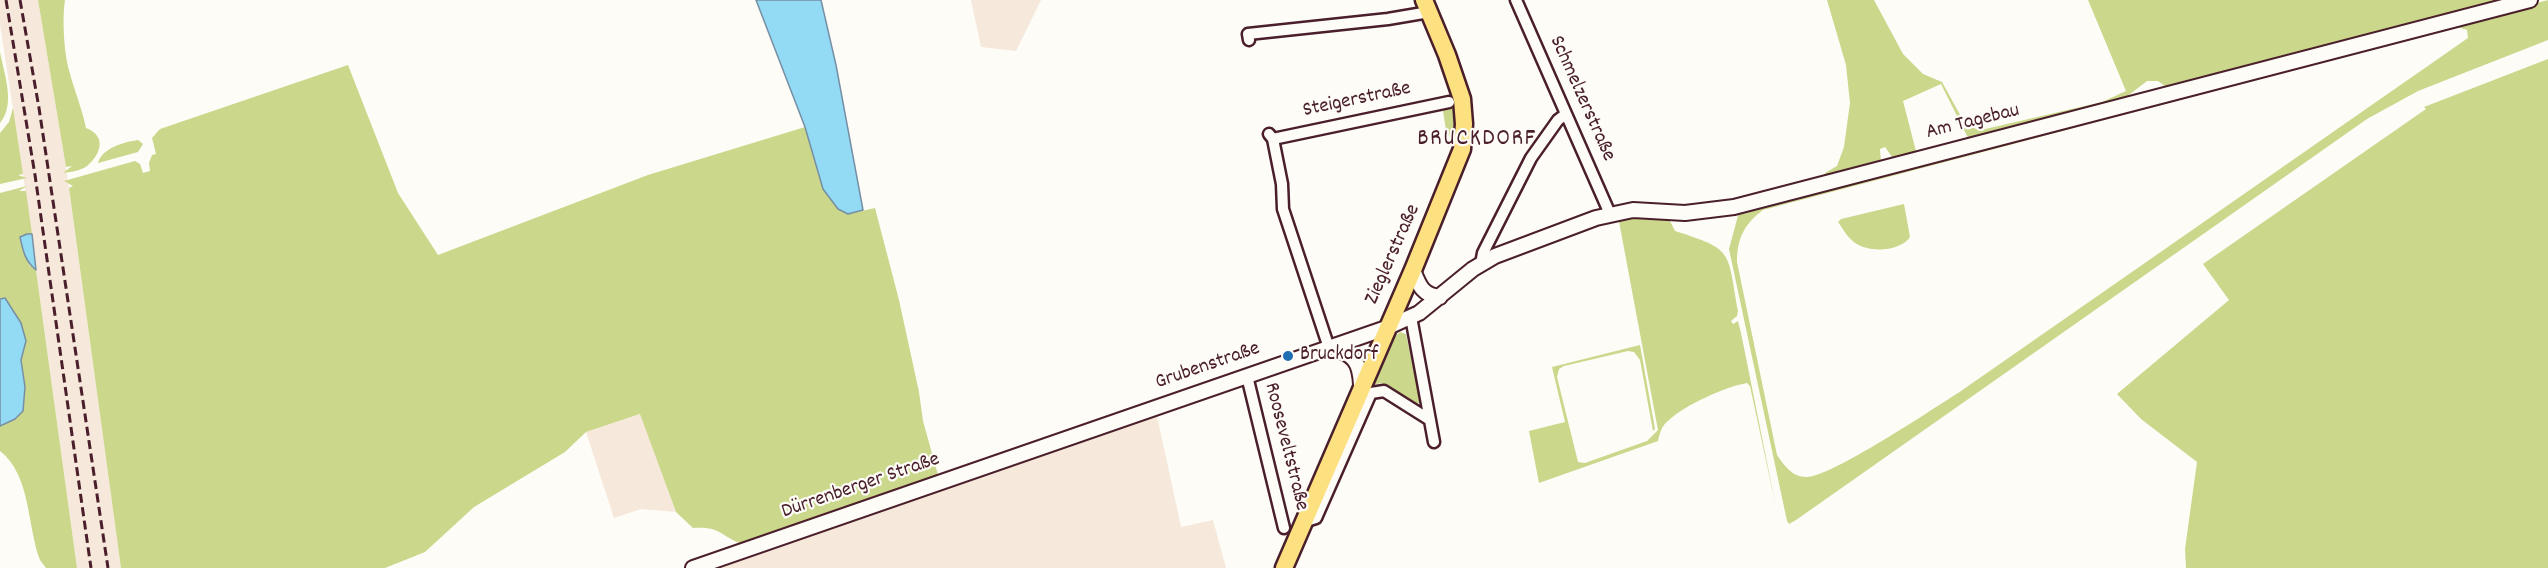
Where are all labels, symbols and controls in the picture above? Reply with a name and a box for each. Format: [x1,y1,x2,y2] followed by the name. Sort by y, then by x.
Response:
[1542,32,1620,166] street label: Schmelzerstraße
[1301,77,1413,125] street label: Steigerstraße
[1924,99,2022,147] street label: Am Tagebau
[1417,127,1537,155] district label: BRUCKDORF
[1361,201,1427,309] street label: Zieglerstraße
[1152,337,1264,397] street label: Grubenstraße
[1300,343,1378,369] place label: Bruckdorf
[1281,349,1295,363] marker: Bruckdorf
[1257,380,1313,514] street label: Rooseveltstraße
[779,448,943,526] street label: Dürrenberger Straße

